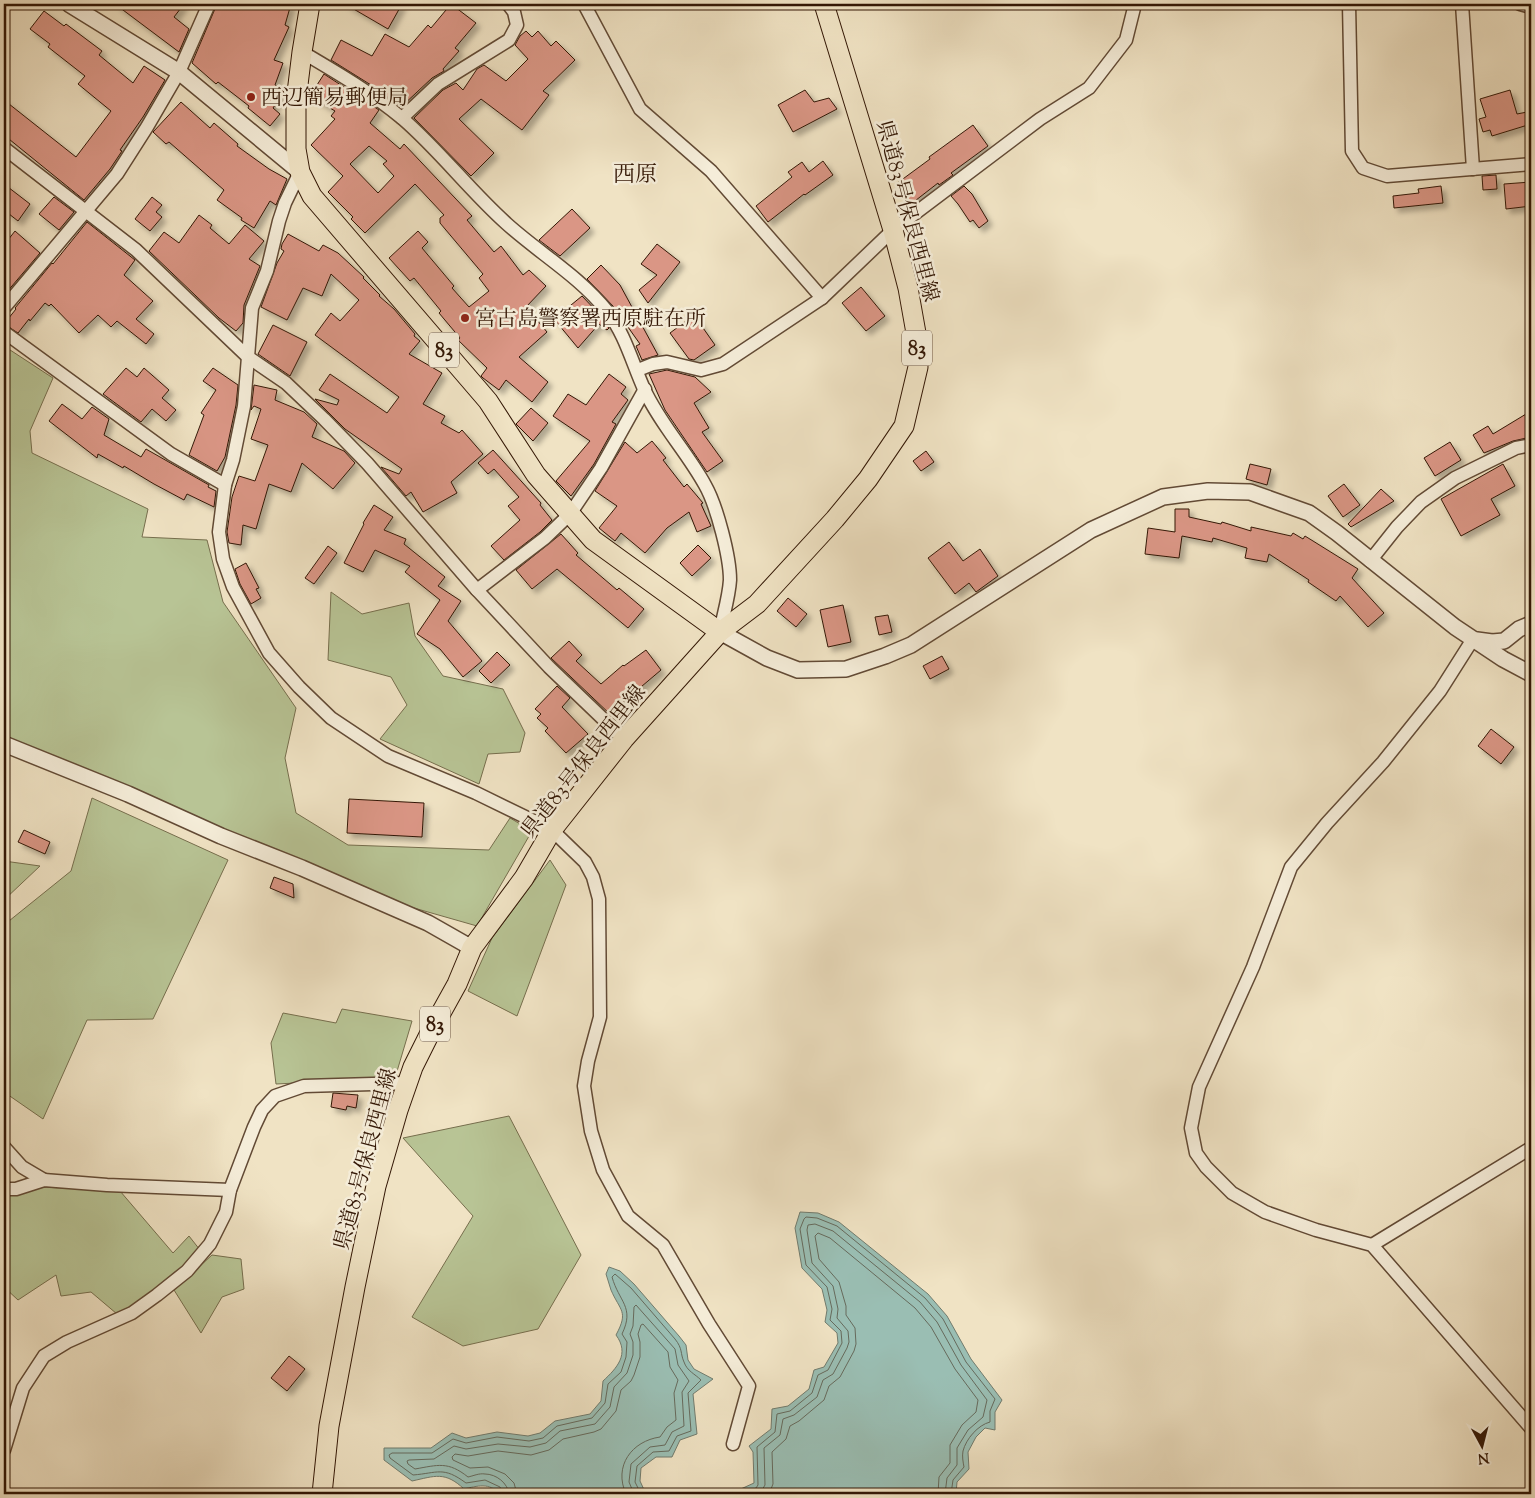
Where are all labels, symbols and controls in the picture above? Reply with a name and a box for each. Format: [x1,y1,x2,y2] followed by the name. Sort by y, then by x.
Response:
[261,84,408,114] place label: 西辺簡易郵便局
[245,91,257,103] marker: 西辺簡易郵便局
[867,117,945,306] street label: 県道83号保良西里線
[613,160,657,192] district label: 西原
[475,305,706,335] place label: 宮古島警察署西原駐在所
[459,312,471,324] marker: 宮古島警察署西原駐在所
[902,330,932,366] road number: 83
[429,332,459,368] road number: 83
[515,679,654,845] street label: 県道83号保良西里線
[420,1006,450,1042] road number: 83
[328,1065,406,1254] street label: 県道83号保良西里線
[1458,1420,1508,1470] north arrow
[1477,1446,1490,1468] text: N

